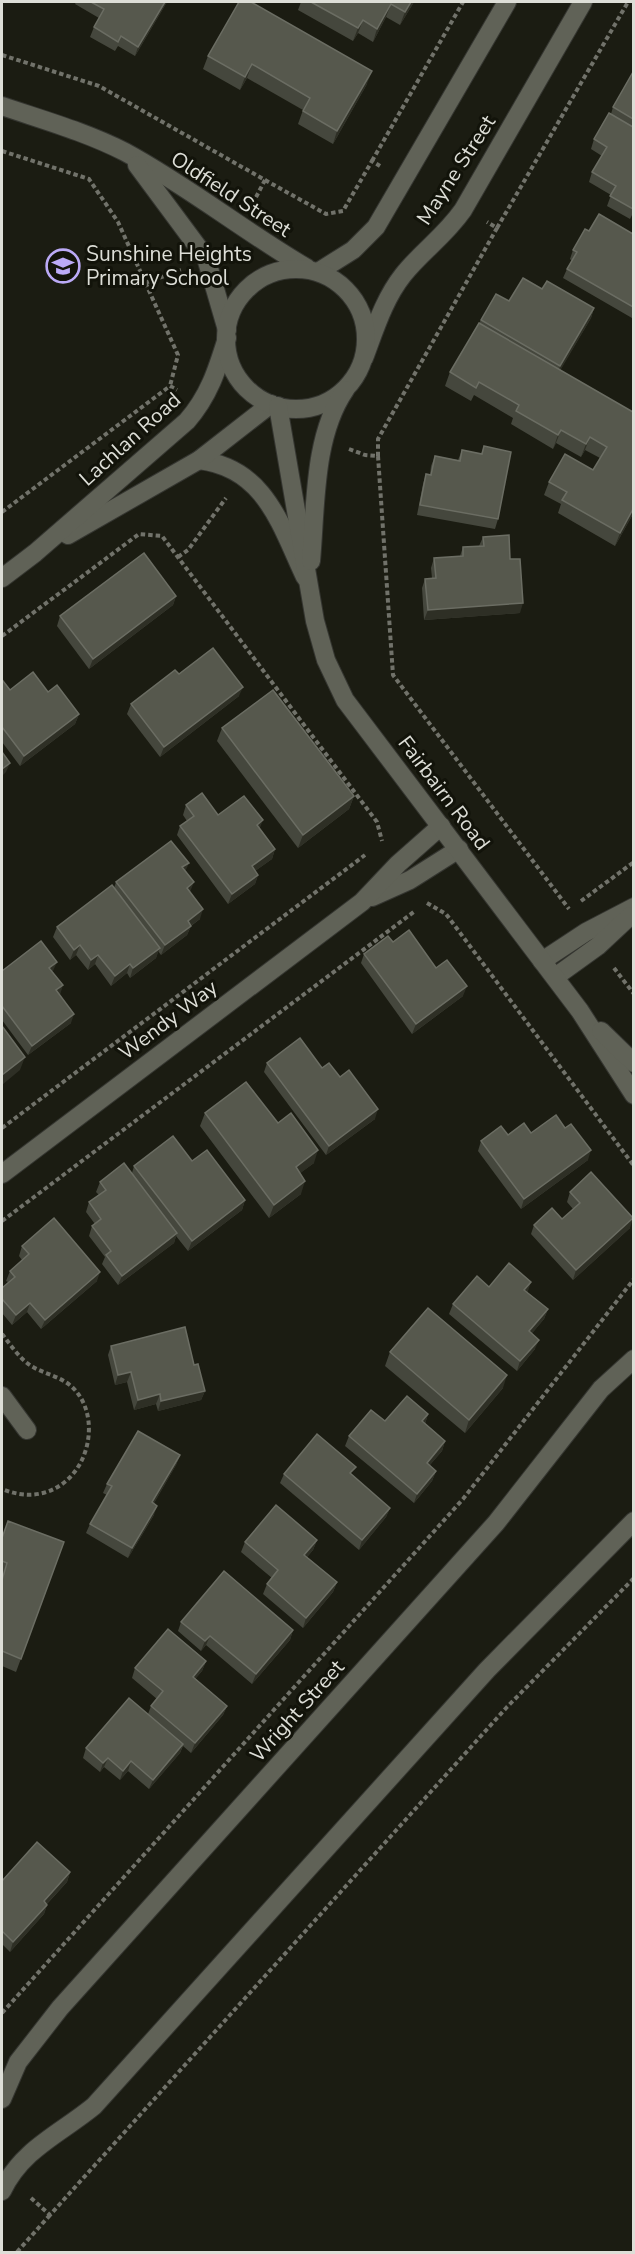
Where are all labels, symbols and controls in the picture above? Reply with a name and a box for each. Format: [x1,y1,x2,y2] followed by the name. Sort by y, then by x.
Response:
[410,109,502,230] street label: Mayne Street
[165,145,297,244] street label: Oldfield Street
[86,240,252,292] place label: Sunshine Heights Primary School
[45,248,81,284] school or university icon: Sunshine Heights Primary School
[73,386,187,492] street label: Lachlan Road
[392,730,496,856] street label: Fairbairn Road
[113,973,223,1066] street label: Wendy Way
[244,1653,351,1768] street label: Wright Street

